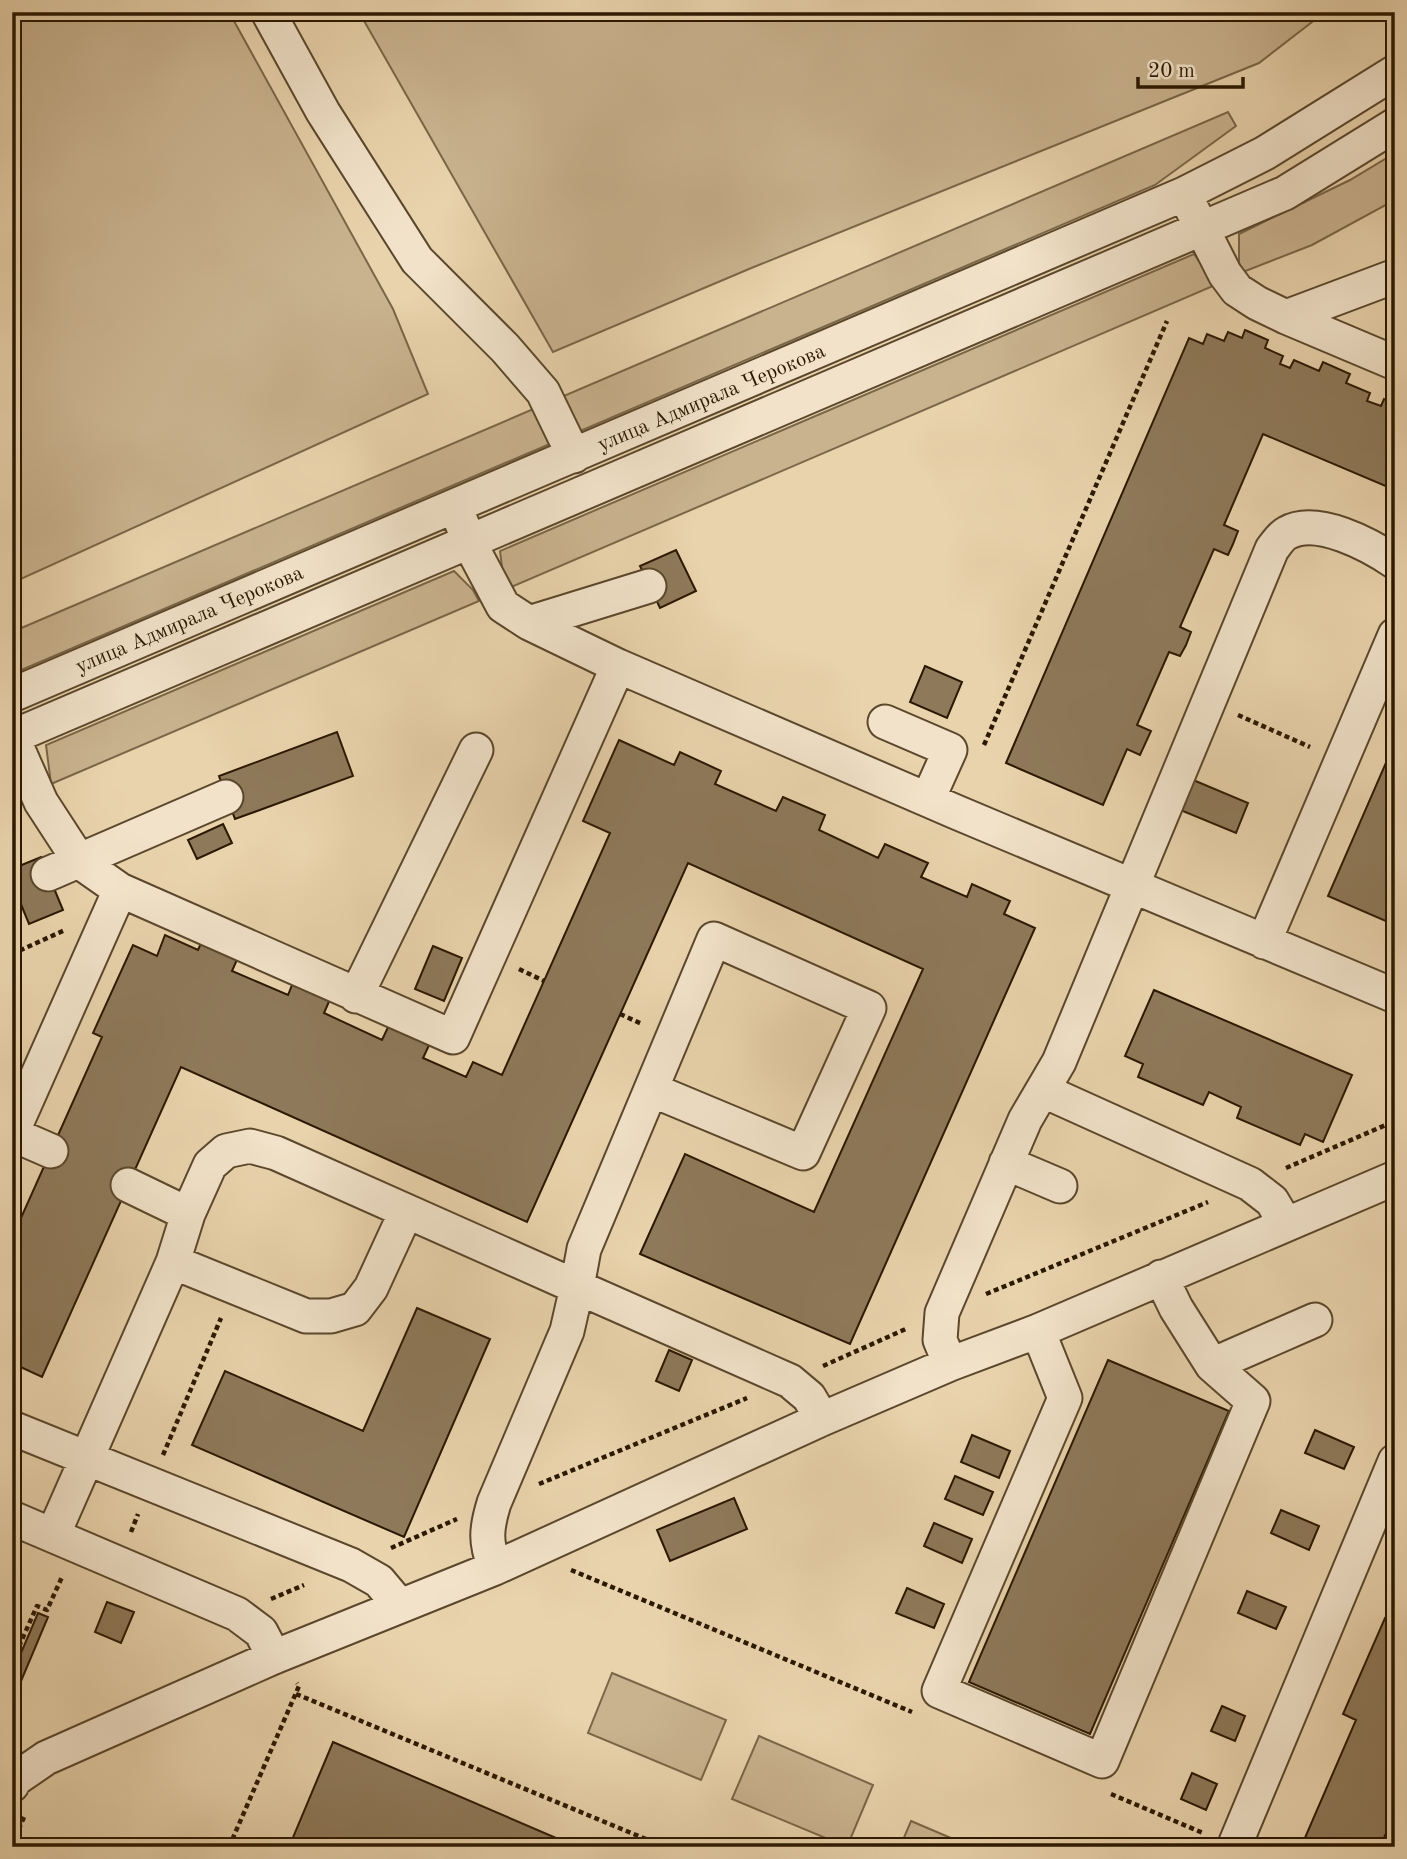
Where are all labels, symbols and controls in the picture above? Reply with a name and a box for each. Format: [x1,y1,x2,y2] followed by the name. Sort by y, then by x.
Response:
[1138,46,1242,90] scale bar
[1148,61,1195,82] text: 20 m
[595,341,829,456] street label: улица Адмирала Черокова
[73,563,307,678] street label: улица Адмирала Черокова

